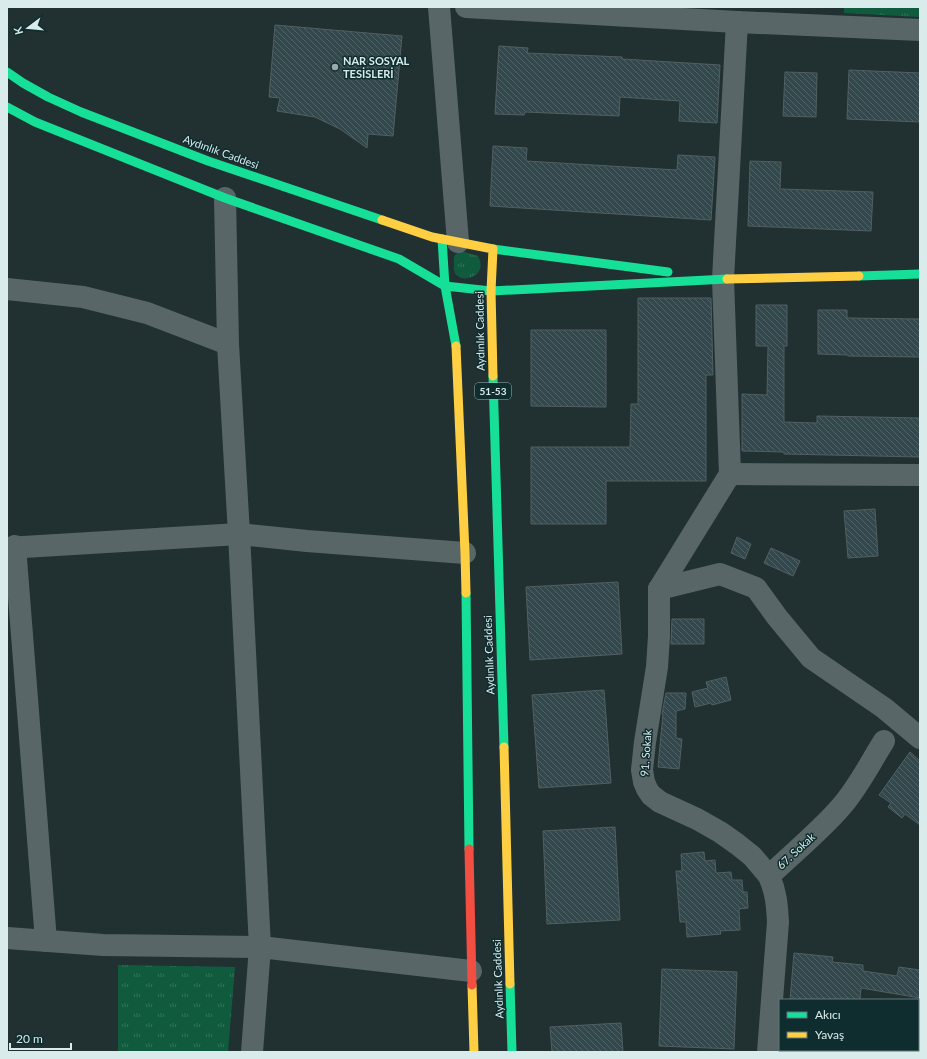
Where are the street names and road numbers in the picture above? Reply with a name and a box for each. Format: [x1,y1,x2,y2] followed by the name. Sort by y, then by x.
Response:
[182,132,261,171] street label: Aydınlık Caddesi
[472,291,487,371] street label: Aydınlık Caddesi
[475,383,511,399] road number: 51-53
[481,615,496,695] street label: Aydınlık Caddesi
[637,729,654,777] street label: 91. Sokak
[774,830,818,871] street label: 67. Sokak
[490,939,505,1019] street label: Aydınlık Caddesi

